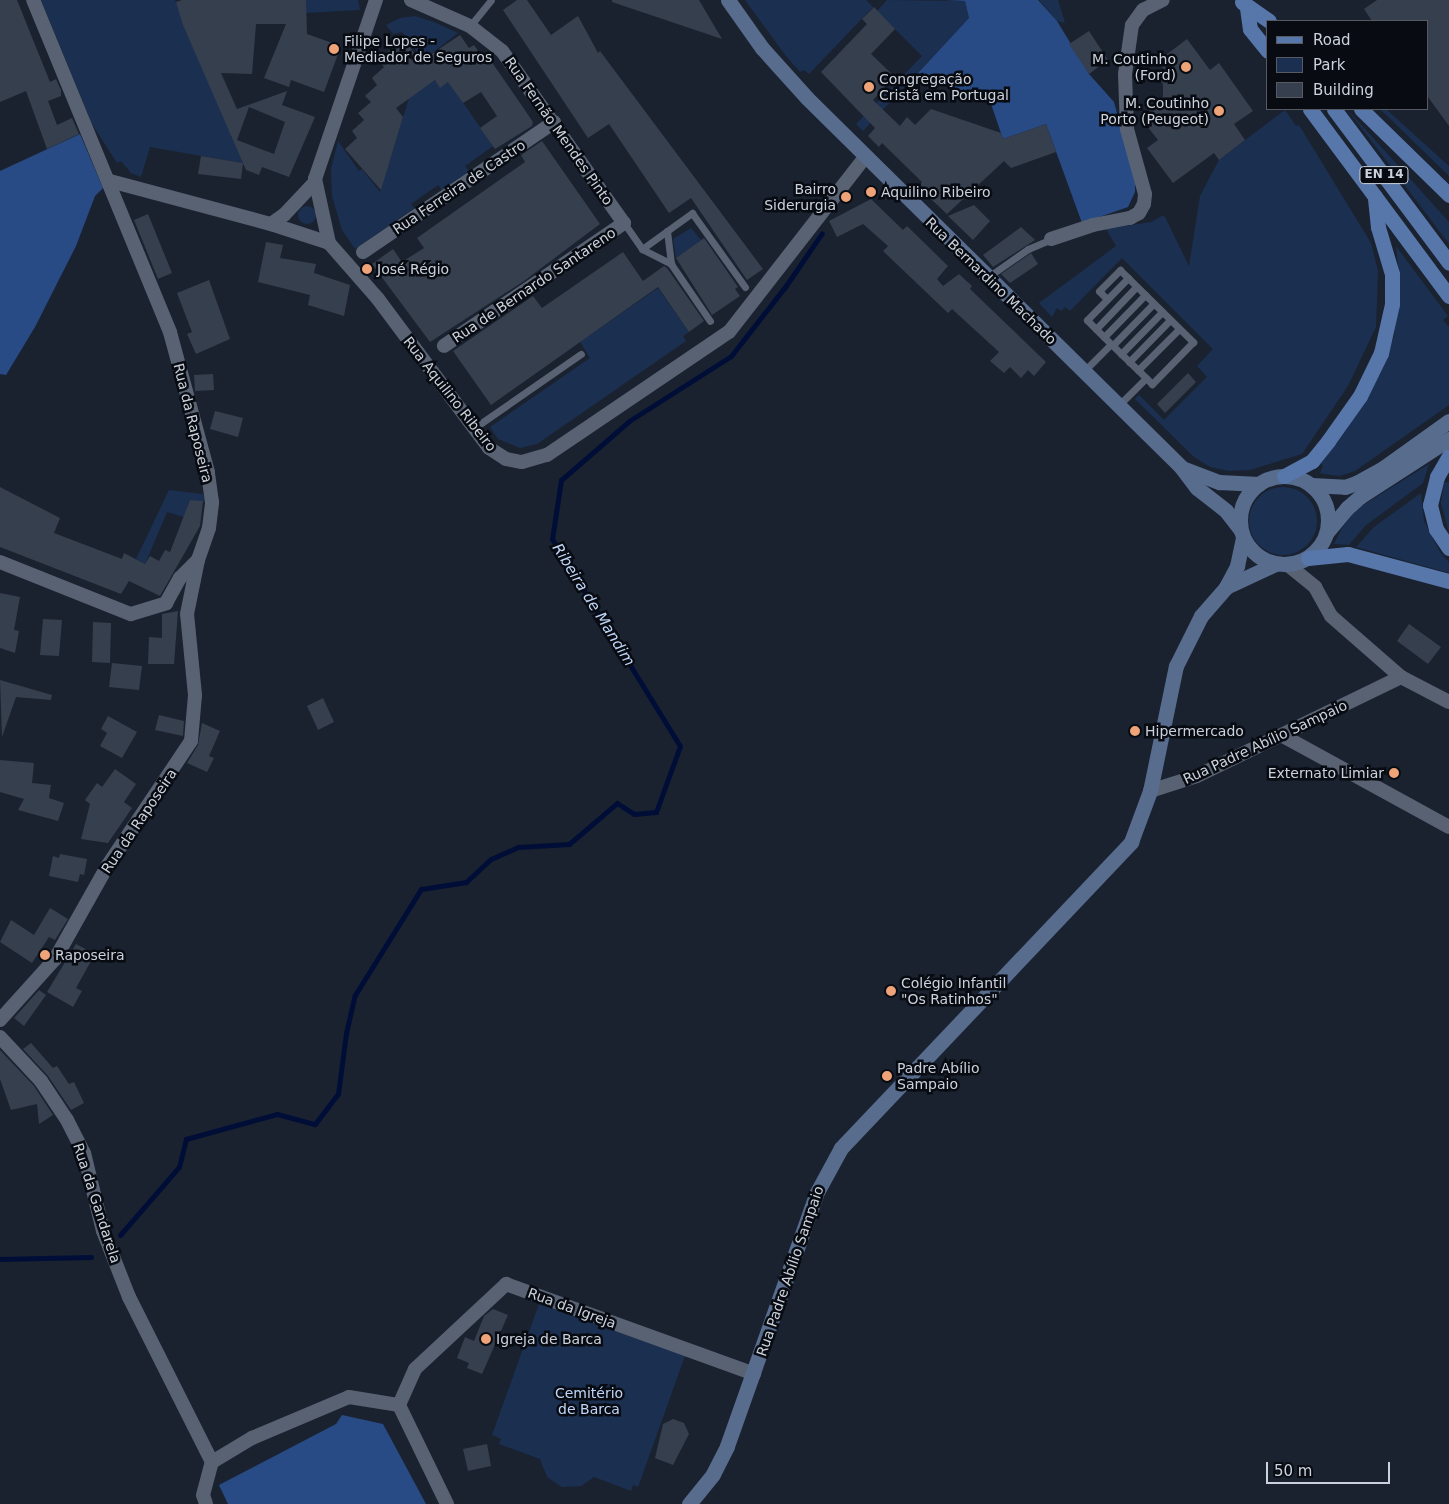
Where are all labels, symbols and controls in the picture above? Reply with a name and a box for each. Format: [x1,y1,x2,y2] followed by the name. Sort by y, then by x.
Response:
[1266,20,1429,110] legend
[1313,31,1351,49] text: Road
[344,33,492,65] place label: Filipe Lopes - Mediador de Seguros
[328,43,340,55] marker: Filipe Lopes - Mediador de Seguros
[1092,51,1176,84] place label: M. Coutinho (Ford)
[501,54,617,208] street label: Rua Fernão Mendes Pinto
[1313,56,1345,74] text: Park
[1180,61,1192,73] marker: M. Coutinho (Ford)
[879,71,1009,104] place label: Congregação Cristã em Portugal
[863,81,875,93] marker: Congregação Cristã em Portugal
[1313,81,1374,99] text: Building
[1100,95,1209,128] place label: M. Coutinho Porto (Peugeot)
[1213,105,1225,117] marker: M. Coutinho Porto (Peugeot)
[390,136,528,238] street label: Rua Ferreira de Castro
[1359,166,1409,184] road number: EN 14
[764,181,836,213] place label: Bairro Siderurgia
[881,184,991,200] place label: Aquilino Ribeiro
[865,186,877,198] marker: Aquilino Ribeiro
[840,191,852,203] marker: Bairro Siderurgia
[922,214,1060,348] street label: Rua Bernardino Machado
[449,224,619,346] street label: Rua de Bernardo Santareno
[377,261,449,277] place label: José Régio
[361,263,373,275] marker: José Régio
[400,333,500,455] street label: Rua Aquilino Ribeiro
[170,362,216,484] street label: Rua da Raposeira
[548,540,638,670] water label: Ribeira de Mandim
[1180,697,1350,787] street label: Rua Padre Abílio Sampaio
[1145,723,1244,739] place label: Hipermercado
[1129,725,1141,737] marker: Hipermercado
[1268,765,1384,781] place label: Externato Limiar
[98,766,180,876] street label: Rua da Raposeira
[1388,767,1400,779] marker: Externato Limiar
[55,947,125,963] place label: Raposeira
[39,949,51,961] marker: Raposeira
[901,975,1006,1008] place label: Colégio Infantil "Os Ratinhos"
[885,985,897,997] marker: Colégio Infantil "Os Ratinhos"
[897,1060,979,1092] place label: Padre Abílio Sampaio
[881,1070,893,1082] marker: Padre Abílio Sampaio
[70,1141,124,1265] street label: Rua da Gandarela
[753,1184,827,1358] street label: Rua Padre Abílio Sampaio
[526,1284,618,1332] street label: Rua da Igreja
[496,1331,602,1347] place label: Igreja de Barca
[480,1333,492,1345] marker: Igreja de Barca
[555,1385,623,1418] park label: Cemitério de Barca
[1269,1452,1393,1484] scale bar
[1274,1462,1312,1480] text: 50 m

